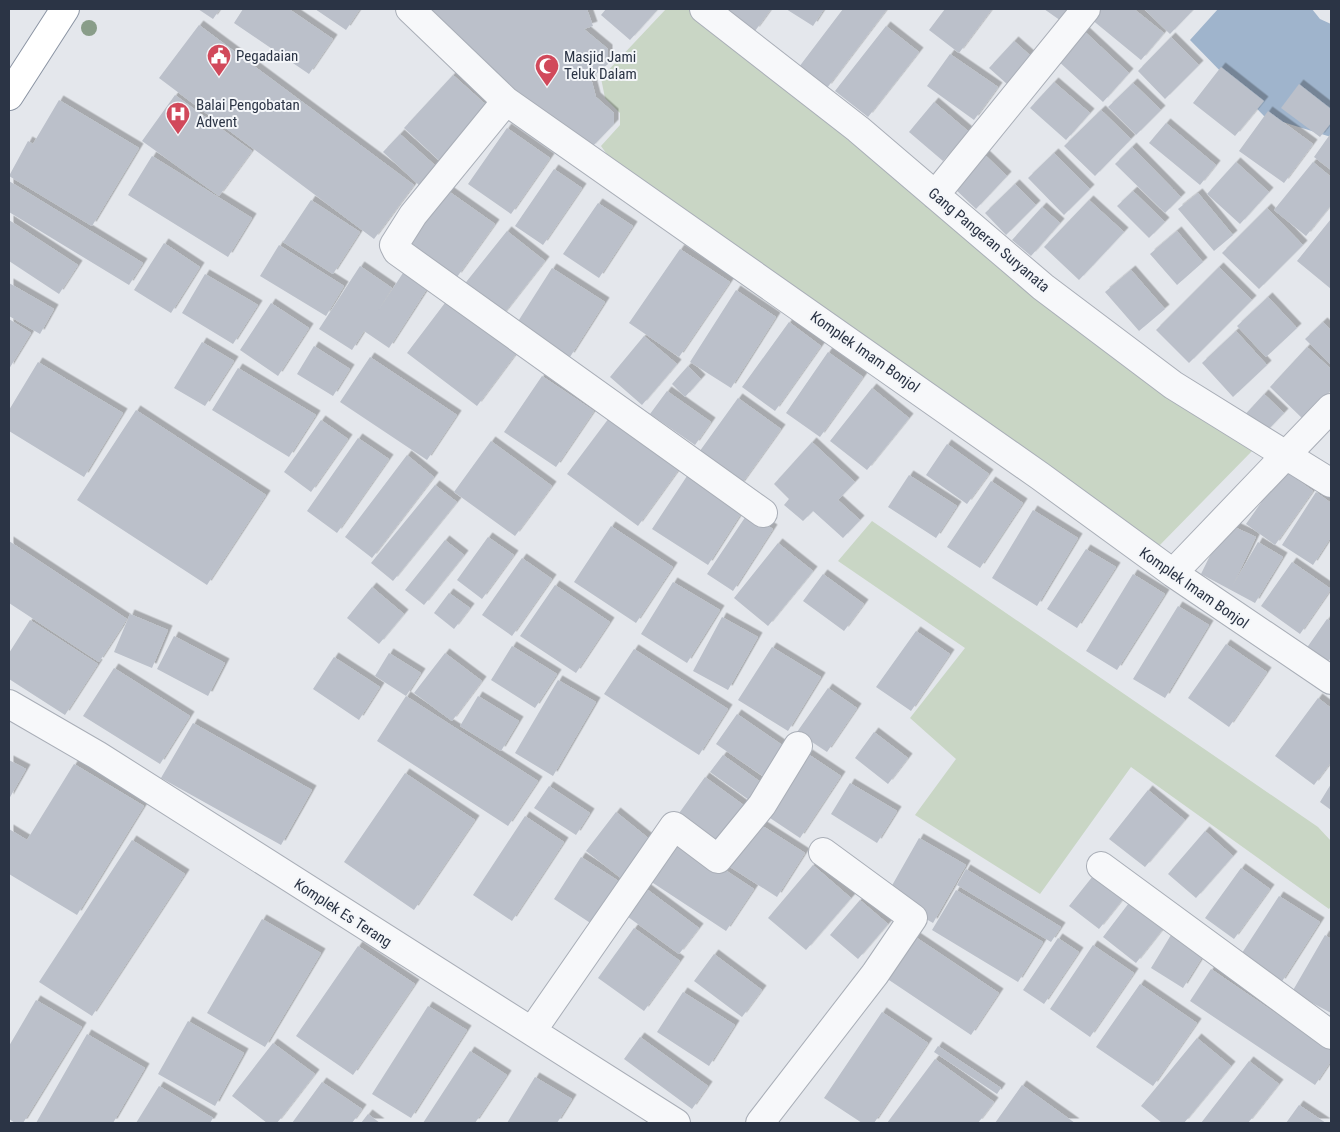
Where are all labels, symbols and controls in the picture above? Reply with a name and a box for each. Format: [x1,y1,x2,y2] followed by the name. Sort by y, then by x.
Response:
[206,43,232,77] public building icon: Pegadaian
[236,47,298,65] place label: Pegadaian
[564,48,637,83] place label: Masjid Jami Teluk Dalam
[534,53,560,87] mosque icon: Masjid Jami Teluk Dalam
[196,96,300,131] place label: Balai Pengobatan Advent
[165,101,191,135] hospital icon: Balai Pengobatan Advent
[925,184,1053,296] street label: Gang Pangeran Suryanata
[807,308,923,396] street label: Komplek Imam Bonjol
[1136,544,1252,632] street label: Komplek Imam Bonjol
[291,875,395,951] street label: Komplek Es Terang

